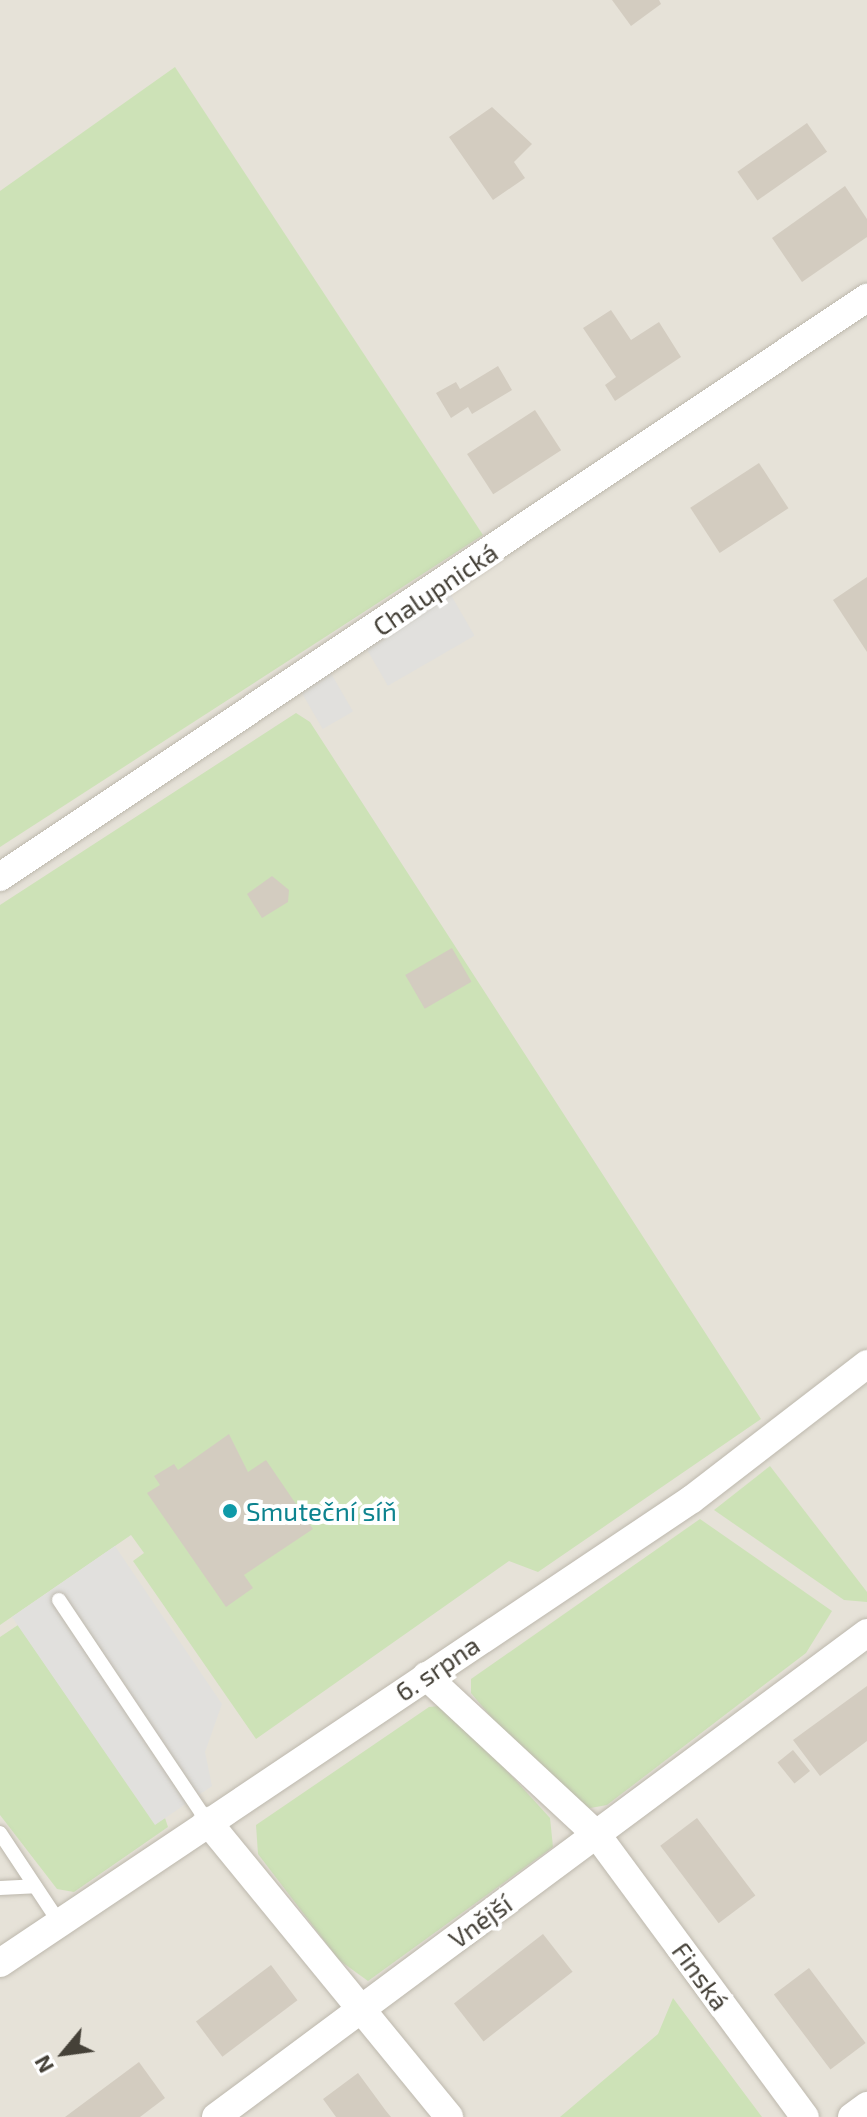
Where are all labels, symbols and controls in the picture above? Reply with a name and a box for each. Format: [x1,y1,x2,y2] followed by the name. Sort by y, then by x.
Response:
[367,536,503,642] street label: Chalupnická
[246,1495,397,1527] place label: Smuteční síň
[221,1502,239,1520] marker: Smuteční síň
[389,1629,485,1707] street label: 6. srpna
[442,1888,518,1954] street label: Vnější
[666,1936,736,2016] street label: Finská
[24,2013,104,2093] north arrow
[28,2051,58,2078] text: N

